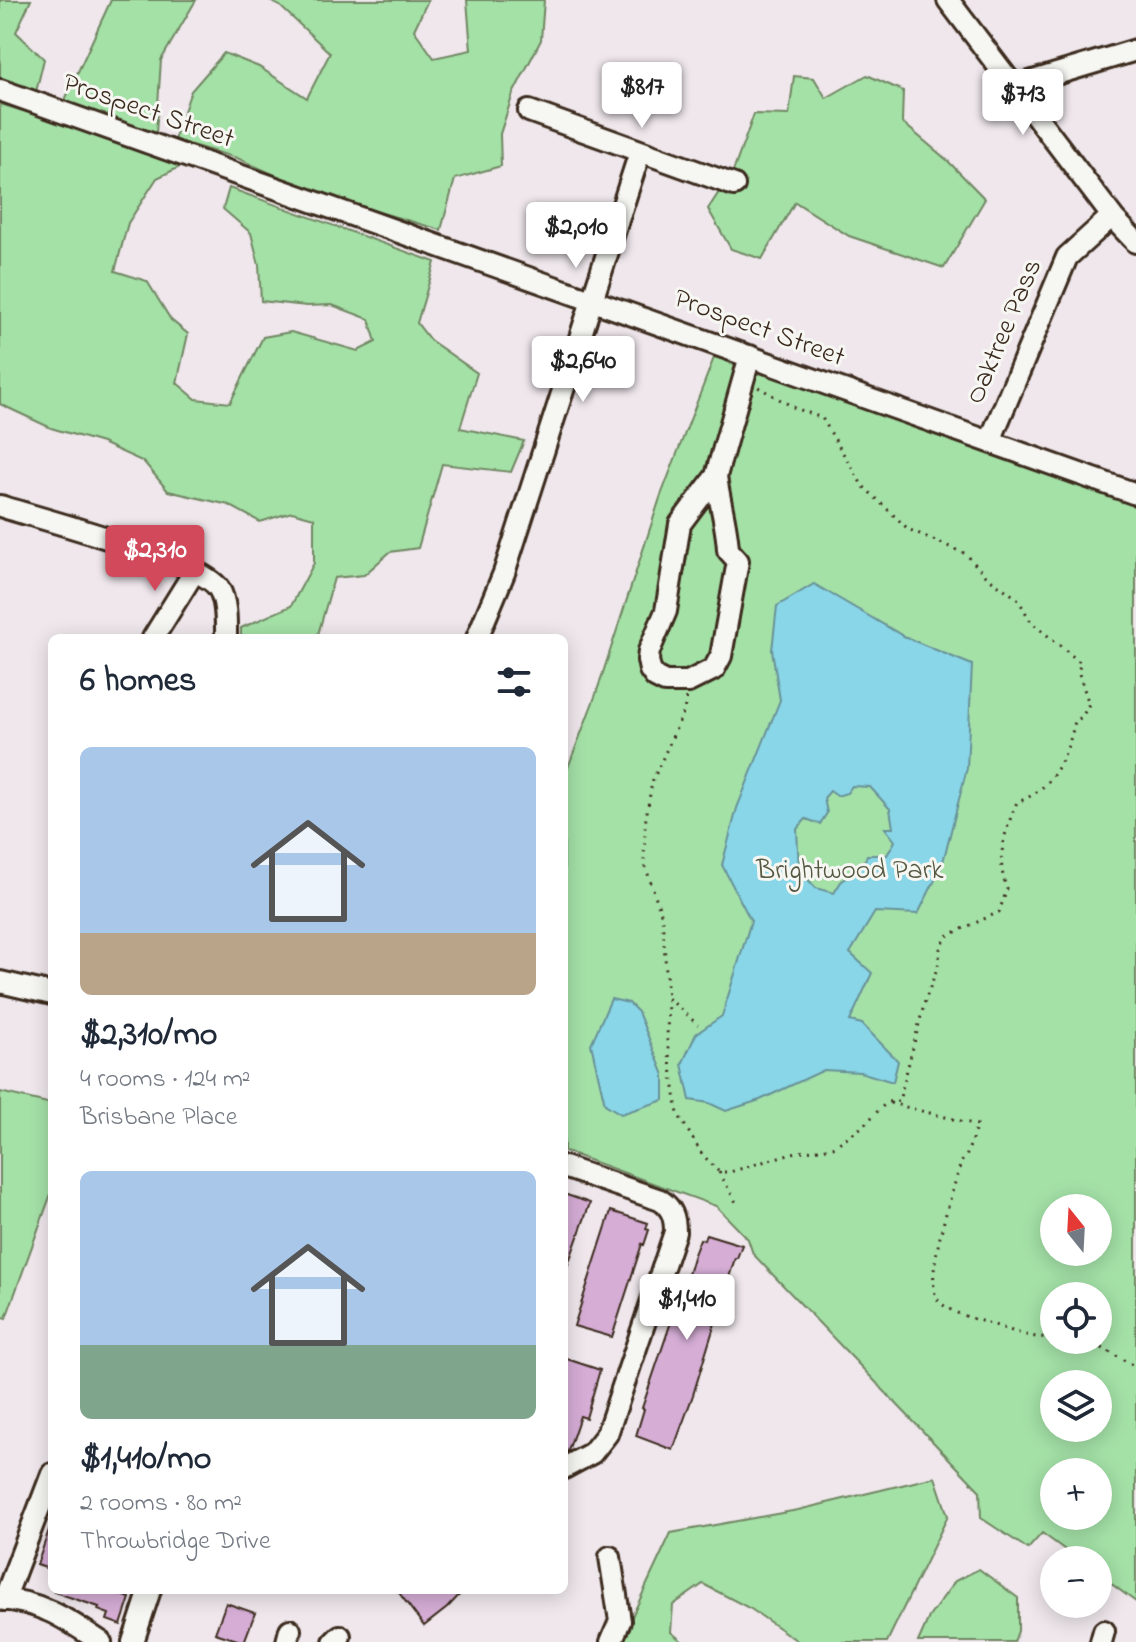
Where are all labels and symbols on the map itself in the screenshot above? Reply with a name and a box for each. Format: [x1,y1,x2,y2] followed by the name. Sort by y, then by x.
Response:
[595,62,689,130] pin: $817
[57,63,239,161] street label: Prospect Street
[976,69,1070,137] pin: $713
[511,202,641,270] pin: $2,010
[956,253,1054,411] street label: Oaktree Pass
[668,279,850,379] street label: Prospect Street
[518,336,648,404] pin: $2,640
[90,525,220,593] pin: $2,310
[755,851,944,892] park label: Brightwood Park
[1040,1194,1112,1266] north arrow
[622,1274,752,1342] pin: $1,410

